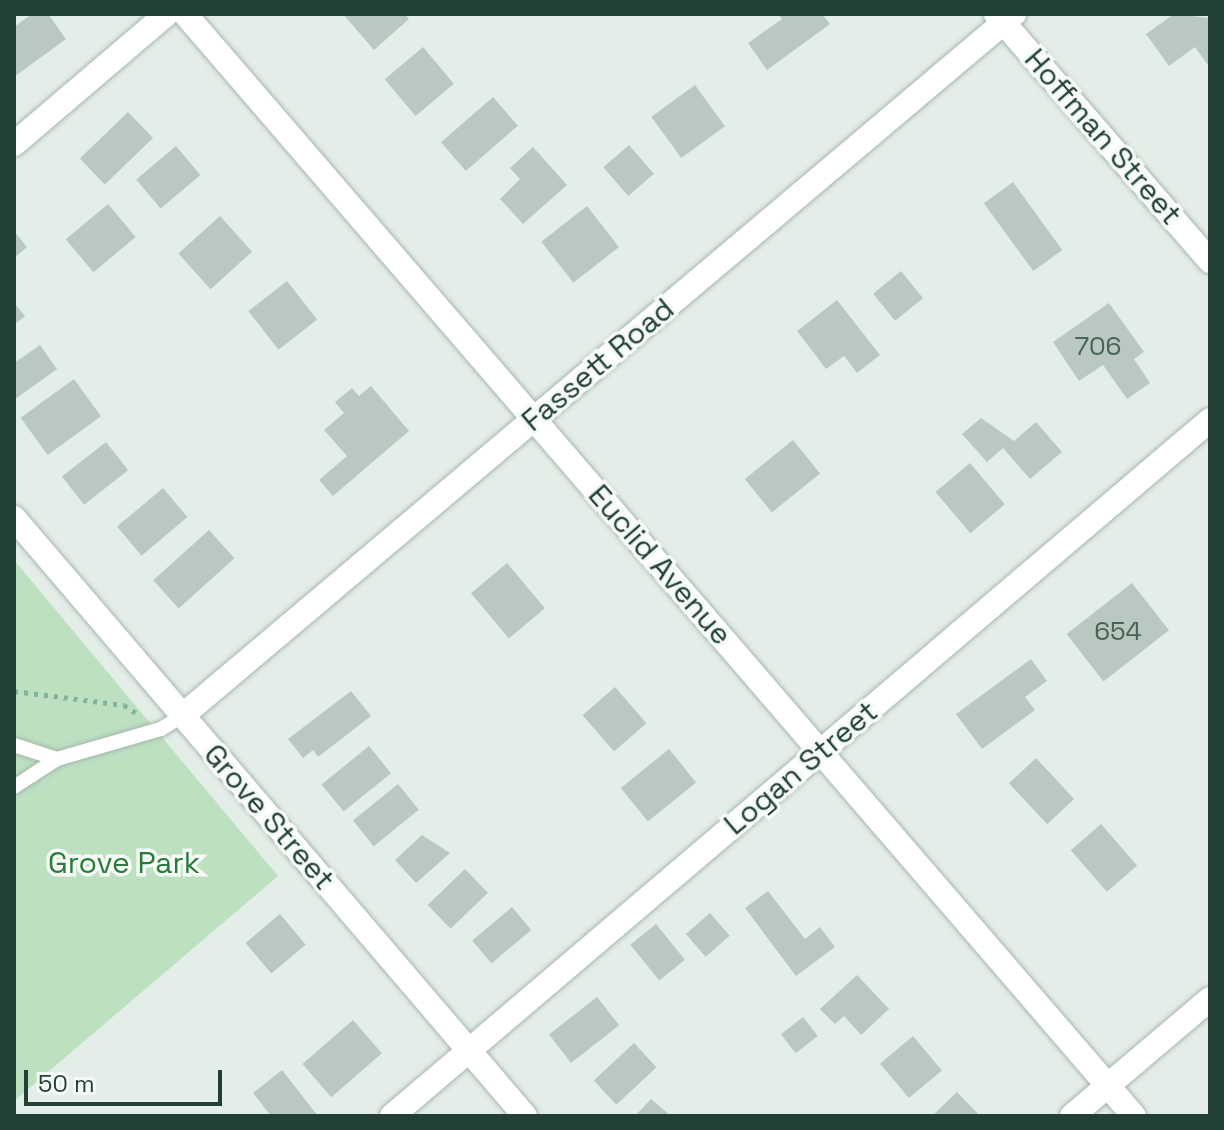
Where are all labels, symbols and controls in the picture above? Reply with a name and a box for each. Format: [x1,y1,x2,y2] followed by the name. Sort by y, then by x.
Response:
[1017,42,1189,232] street label: Hoffman Street
[515,291,681,439] street label: Fassett Road
[1074,331,1122,363] house number: 706
[581,477,739,653] street label: Euclid Avenue
[1094,616,1142,648] house number: 654
[717,693,885,843] street label: Logan Street
[196,737,342,897] street label: Grove Street
[48,845,200,881] park label: Grove Park
[28,1054,226,1104] scale bar
[38,1068,95,1099] text: 50 m

